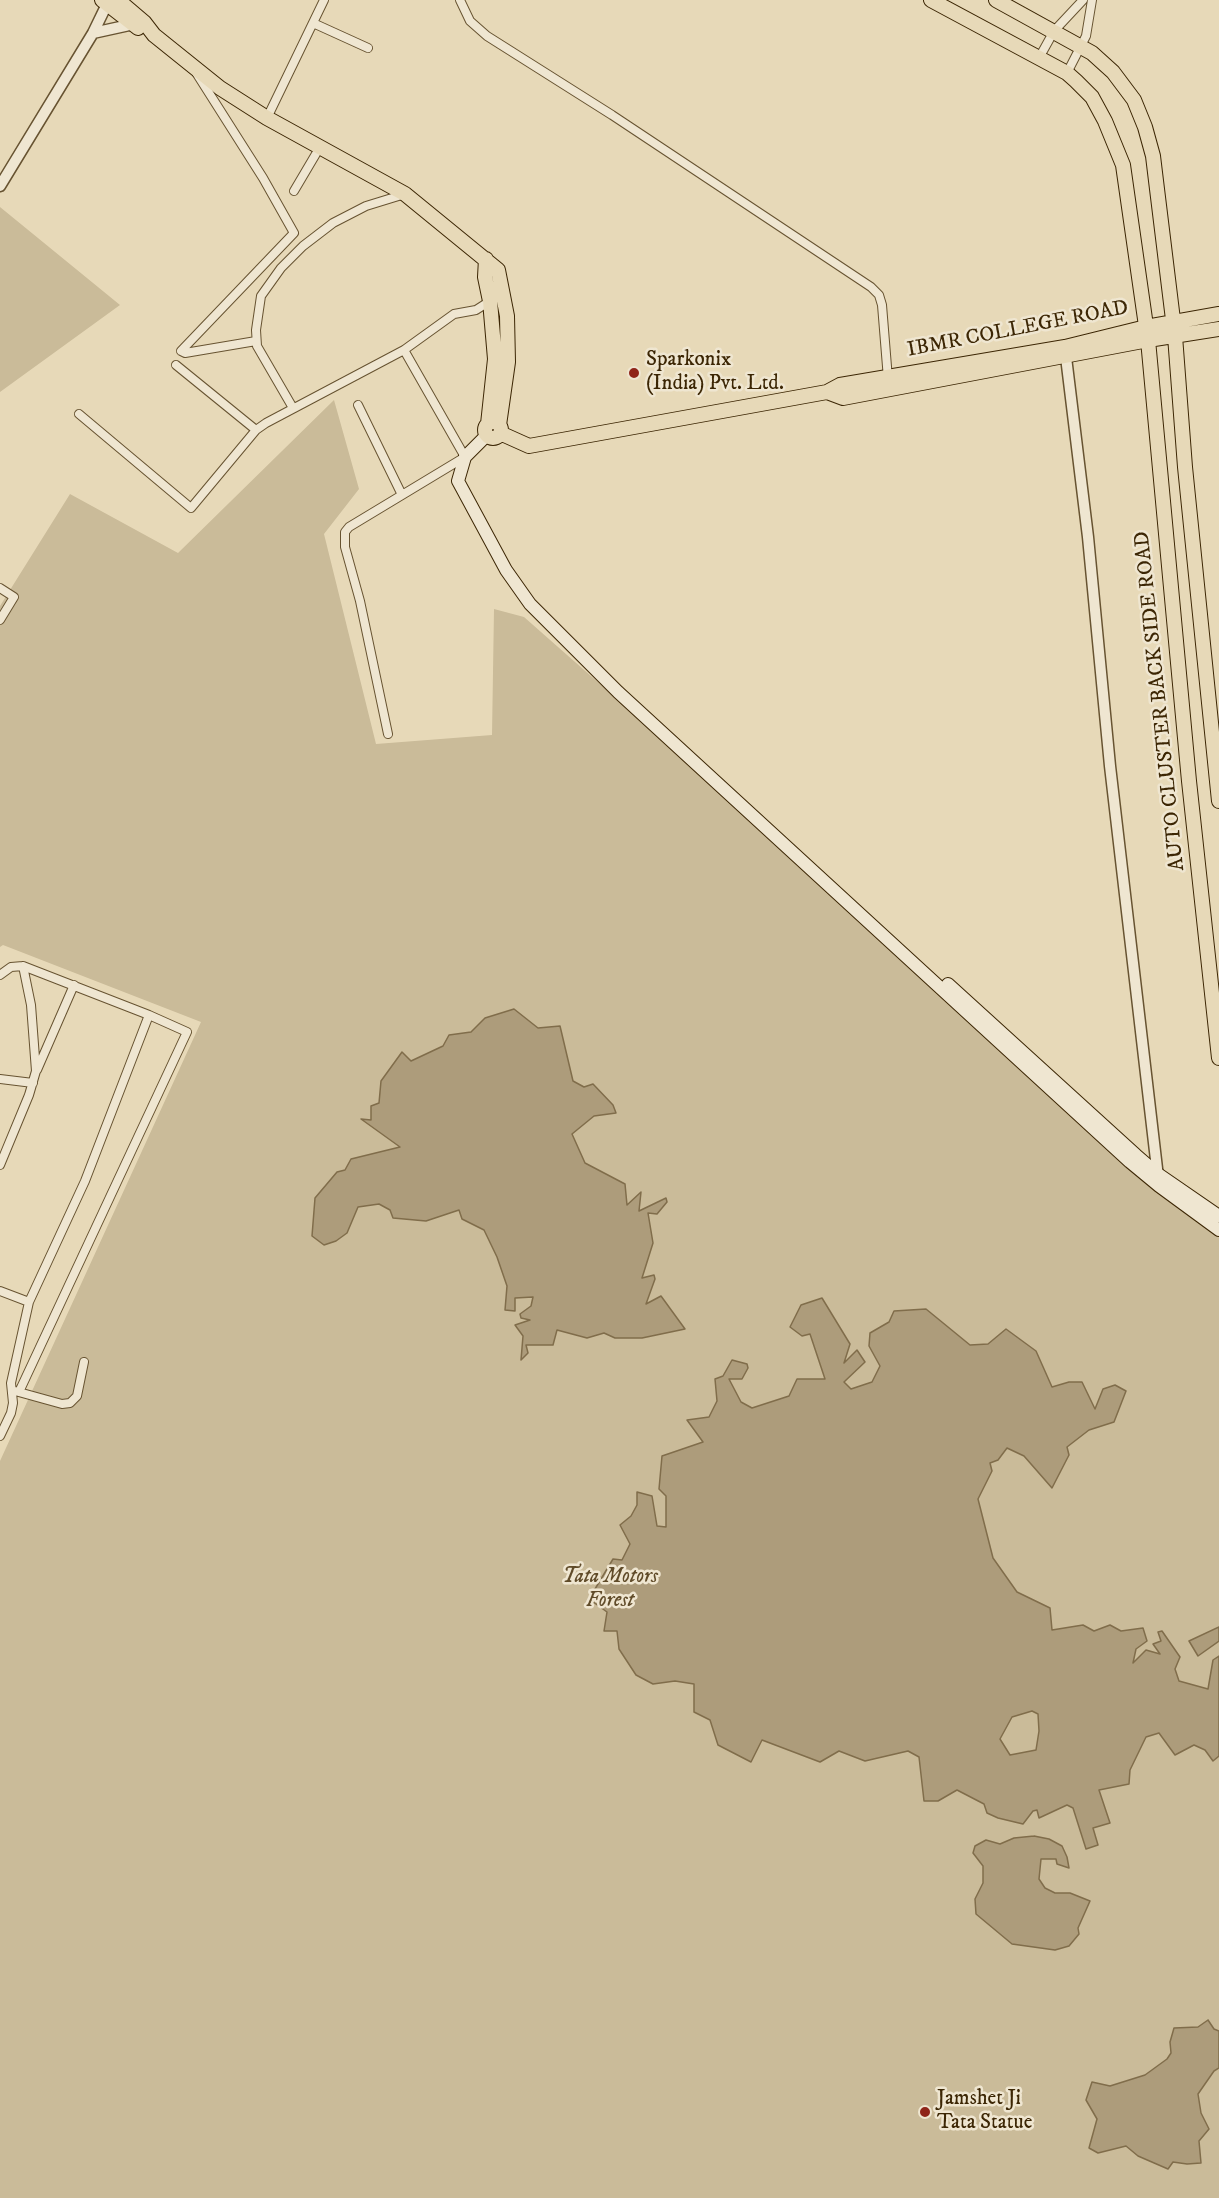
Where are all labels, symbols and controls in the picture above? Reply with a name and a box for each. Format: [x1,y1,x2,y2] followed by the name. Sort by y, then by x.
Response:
[905,296,1131,364] street label: IBMR COLLEGE ROAD
[646,348,784,398] place label: Sparkonix (India) Pvt. Ltd.
[627,366,641,380] marker: Sparkonix (India) Pvt. Ltd.
[1131,530,1191,872] street label: AUTO CLUSTER BACK SIDE ROAD
[562,1565,658,1615] park label: Tata Motors Forest
[937,2087,1032,2137] place label: Jamshet Ji Tata Statue
[918,2105,932,2119] marker: Jamshet Ji Tata Statue

